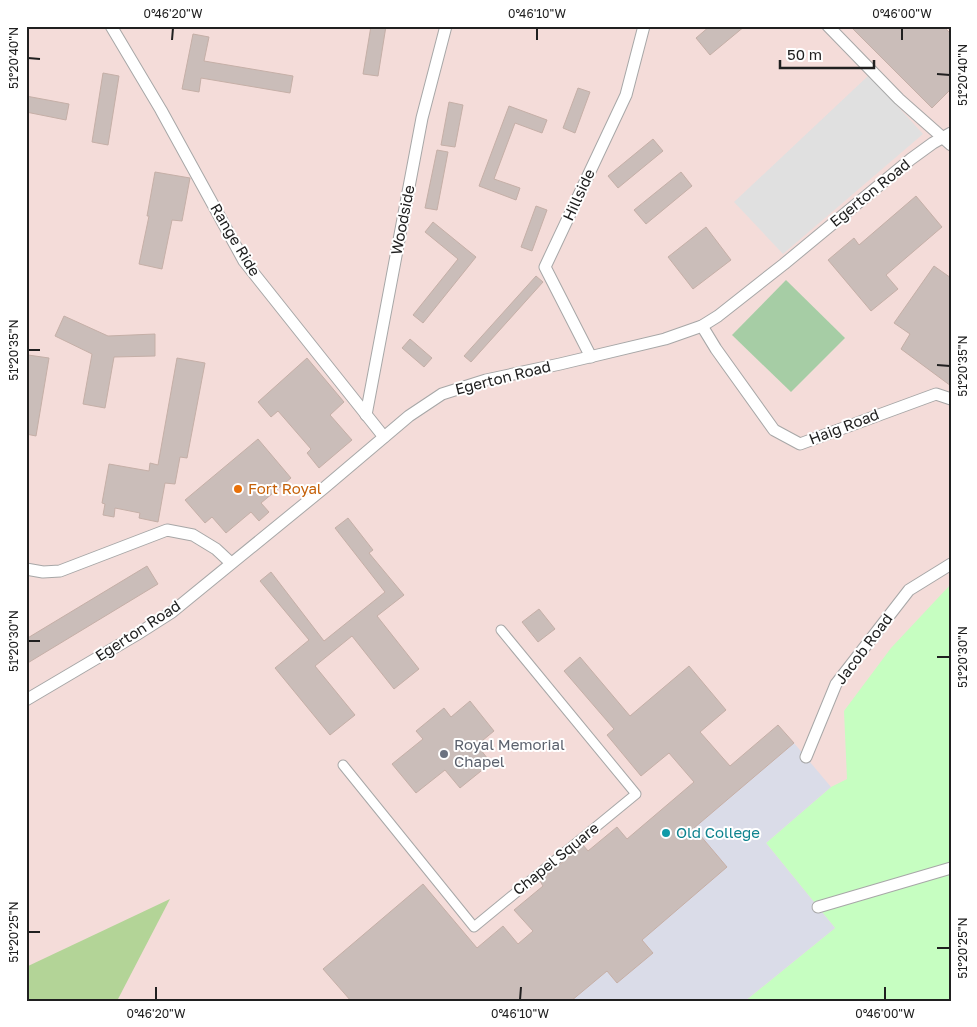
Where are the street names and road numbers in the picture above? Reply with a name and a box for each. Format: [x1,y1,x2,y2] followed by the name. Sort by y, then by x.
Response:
[826,154,913,230] street label: Egerton Road
[558,166,598,223] street label: Hillside
[386,183,418,256] street label: Woodside
[207,200,265,279] street label: Range Ride
[453,356,552,398] street label: Egerton Road
[806,404,881,448] street label: Haig Road
[92,596,183,664] street label: Egerton Road
[831,610,896,687] street label: Jacob Road
[509,818,602,898] street label: Chapel Square

